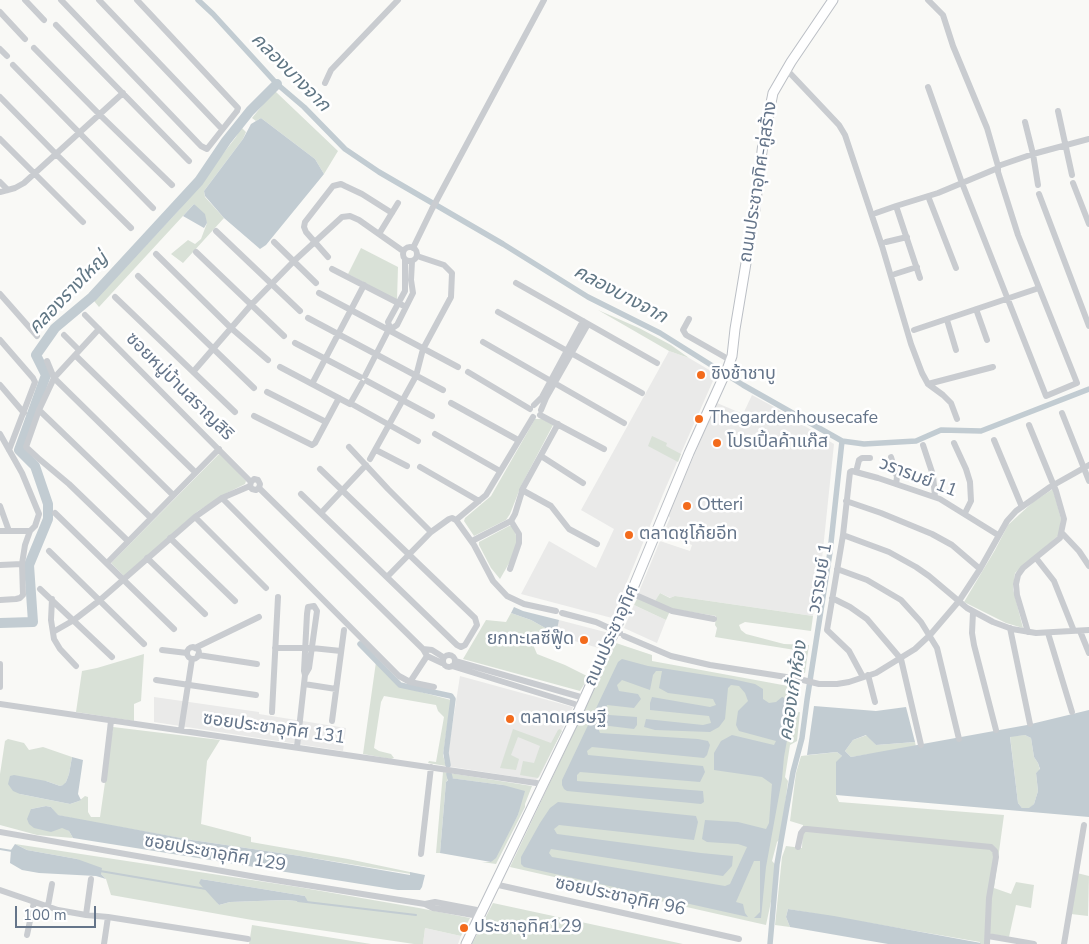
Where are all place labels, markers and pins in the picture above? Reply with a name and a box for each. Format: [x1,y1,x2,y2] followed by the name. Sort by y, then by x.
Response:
[711,364,776,386] place label: ชิงช้าชาบู
[695,369,707,381] marker: ชิงช้าชาบู
[709,408,878,430] place label: Thegardenhousecafe
[693,413,705,425] marker: Thegardenhousecafe
[727,432,828,454] place label: โปรเปิ้ลค้าแก๊ส
[711,437,723,449] marker: โปรเปิ้ลค้าแก๊ส
[697,495,743,517] place label: Otteri
[681,500,693,512] marker: Otteri
[639,524,737,546] place label: ตลาดซุโก้ยอีท
[623,529,635,541] marker: ตลาดซุโก้ยอีท
[487,629,574,651] place label: ยกทะเลซีฟู๊ด
[578,634,590,646] marker: ยกทะเลซีฟู๊ด
[520,708,607,730] place label: ตลาดเศรษฐี
[504,713,516,725] marker: ตลาดเศรษฐี
[474,917,582,939] place label: ประชาอุทิศ129
[458,922,470,934] marker: ประชาอุทิศ129

